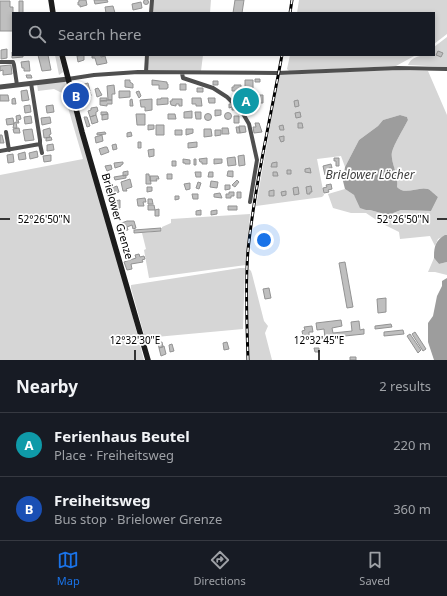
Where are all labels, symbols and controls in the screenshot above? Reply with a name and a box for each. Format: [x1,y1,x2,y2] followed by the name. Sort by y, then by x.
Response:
[12,12,435,56] search box
[26,23,48,45] icon: search
[58,24,141,44] text: Search here
[63,81,89,111] pin: B
[233,86,259,116] pin: A
[326,166,416,183] water label: Brielower Löcher
[99,171,137,261] street label: Brielower Grenze
[18,212,70,226] text: 52°26'50"N
[377,212,429,226] text: 52°26'50"N
[254,230,274,250] your location
[110,333,160,347] text: 12°32'30"E
[294,333,344,347] text: 12°32'45"E
[16,375,78,398] text: Nearby
[379,377,431,395] text: 2 results
[54,426,190,446] text: Ferienhaus Beutel
[25,436,34,454] text: A
[393,436,431,454] text: 220 m
[54,446,174,464] text: Place · Freiheitsweg
[54,490,151,510] text: Freiheitsweg
[25,500,33,518] text: B
[393,500,431,518] text: 360 m
[54,510,222,528] text: Bus stop · Brielower Grenze
[57,549,80,588] tab: Map
[193,549,246,588] tab: Directions
[359,549,390,588] tab: Saved

